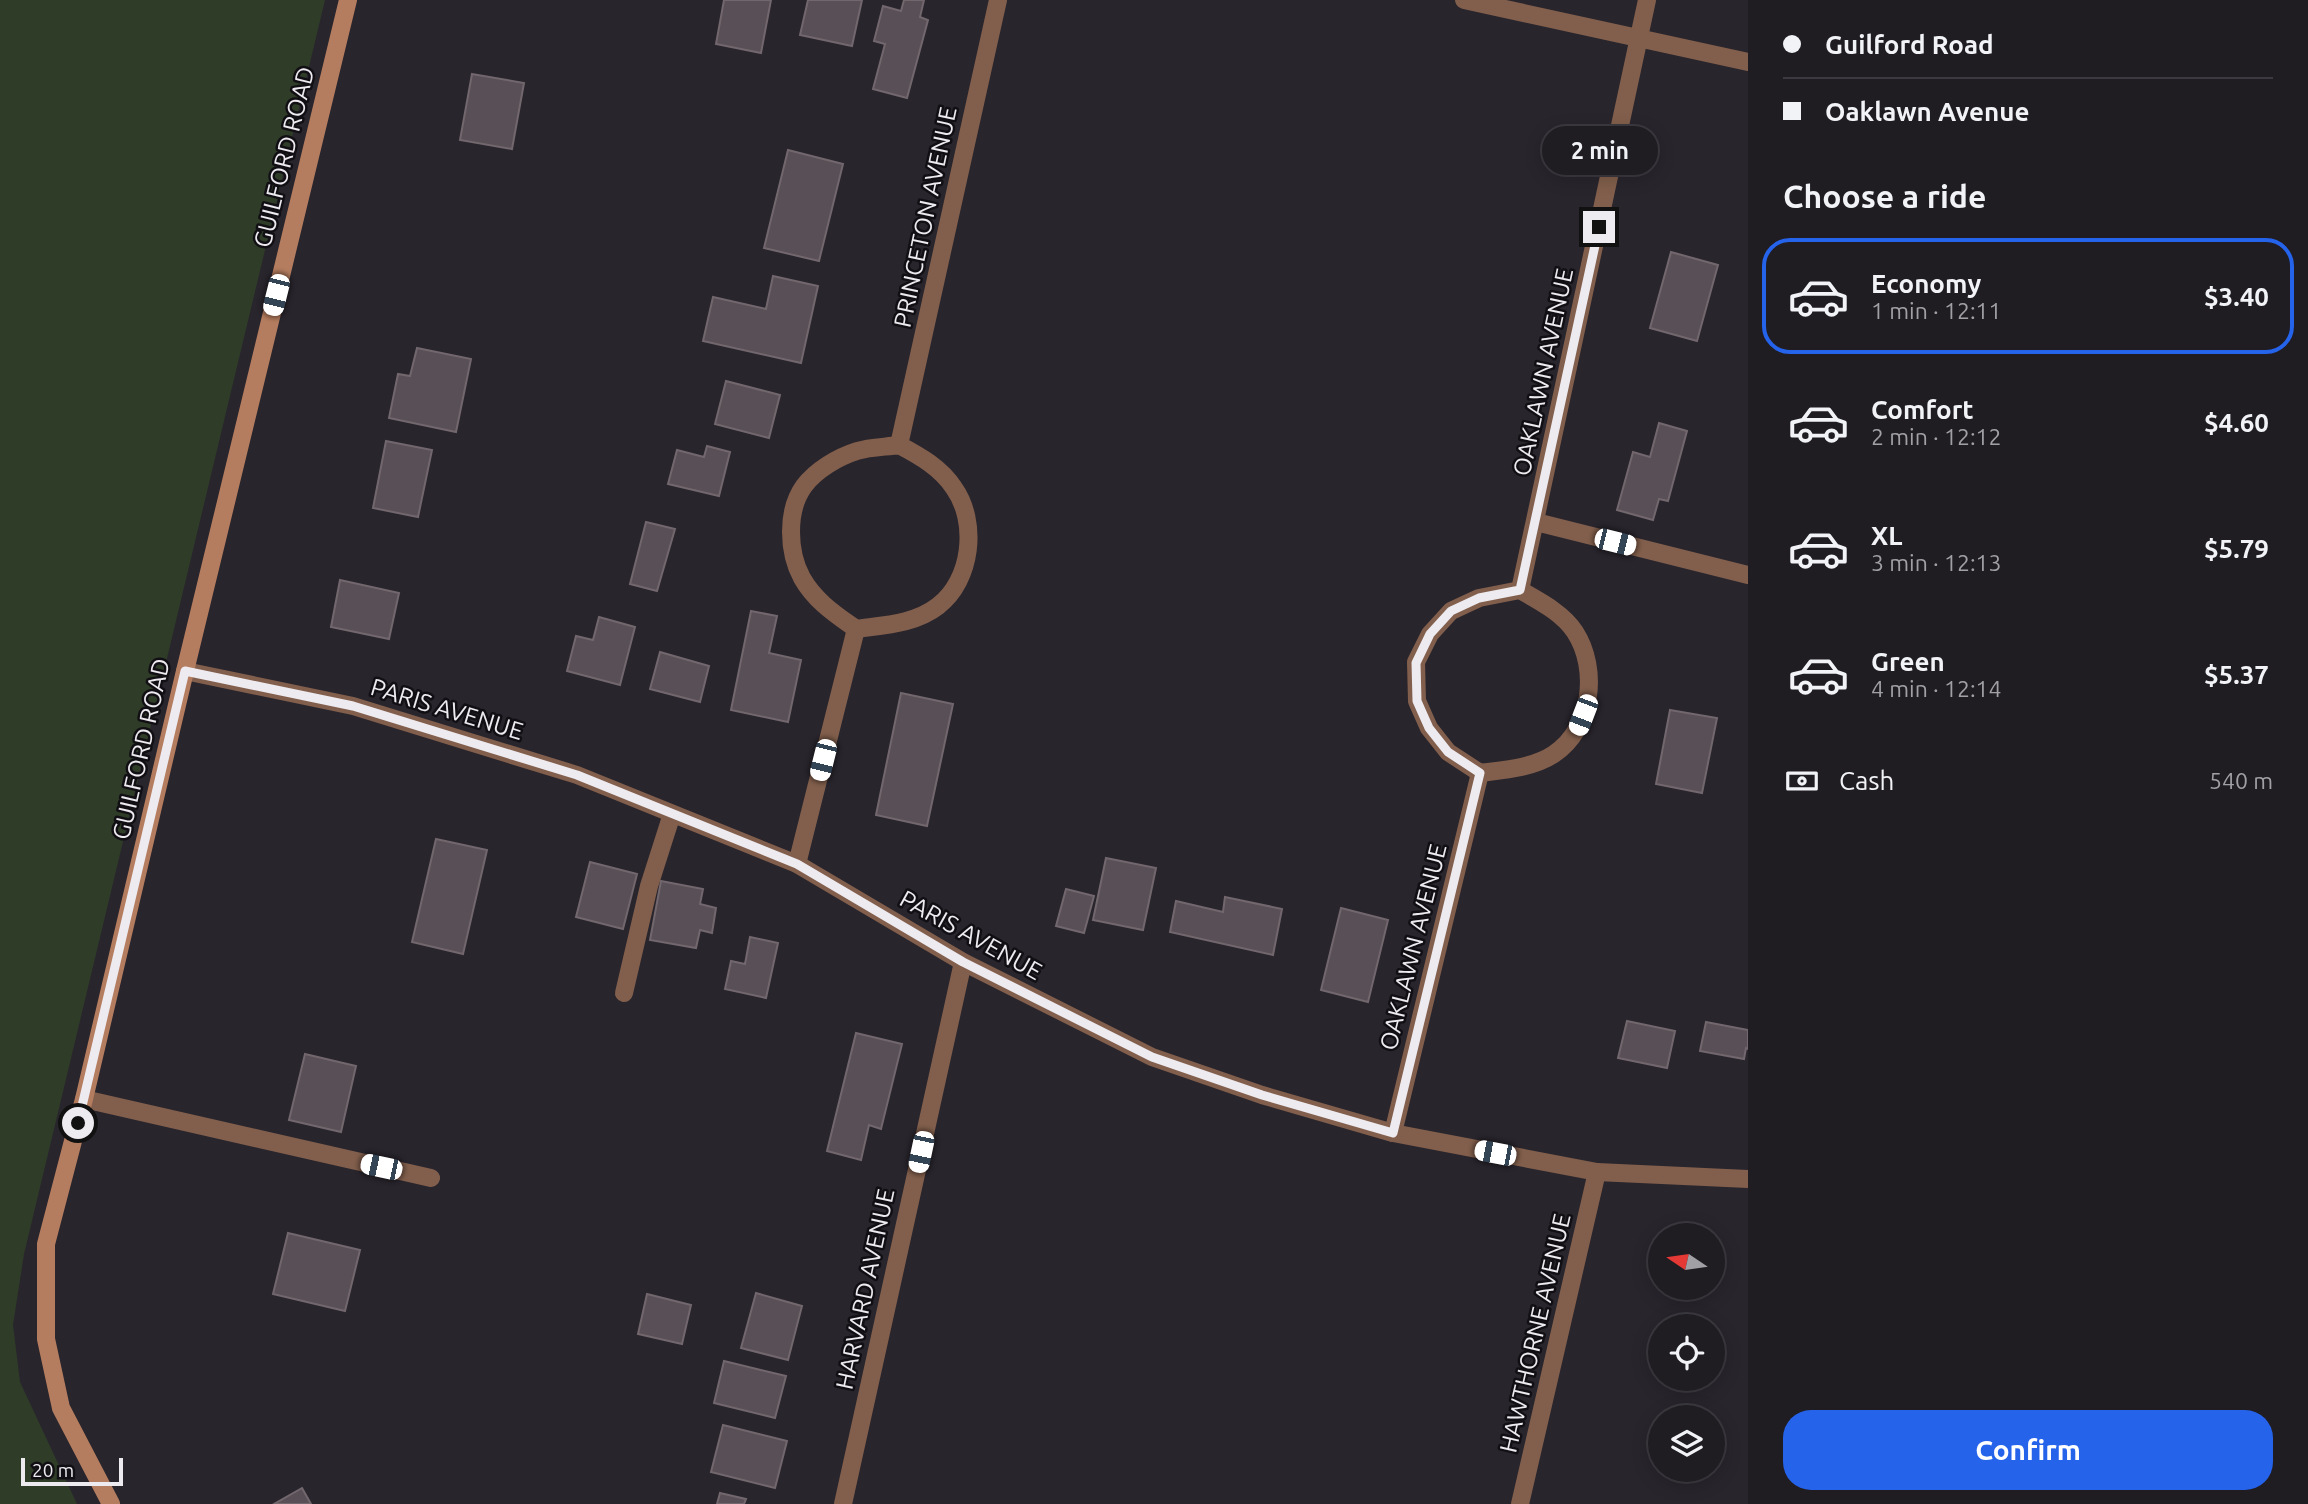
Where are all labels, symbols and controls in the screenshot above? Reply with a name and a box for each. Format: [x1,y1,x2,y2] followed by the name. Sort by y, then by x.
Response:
[1825,30,1994,59] text: Guilford Road
[249,64,319,250] street label: GUILFORD ROAD
[1825,97,2029,126] text: Oaklawn Avenue
[888,104,962,330] street label: PRINCETON AVENUE
[1541,126,1657,174] callout: 2 min
[1571,138,1629,163] text: 2 min
[1783,178,1986,214] text: Choose a ride
[1583,211,1615,243] route end
[1787,265,1850,328] icon: car
[1508,266,1578,478] street label: OAKLAWN AVENUE
[1871,269,1981,298] text: Economy
[261,272,292,318] car
[2204,282,2269,311] text: $3.40
[1871,298,2002,323] text: 1 min · 12:11
[1787,391,1850,454] icon: car
[1871,395,1974,424] text: Comfort
[2204,408,2269,437] text: $4.60
[1871,424,2002,449] text: 2 min · 12:12
[1787,517,1850,580] icon: car
[1871,521,1902,550] text: XL
[1593,527,1638,557] car
[2204,534,2269,563] text: $5.79
[1871,550,2002,575] text: 3 min · 12:13
[1787,643,1850,706] icon: car
[1871,647,1945,676] text: Green
[107,656,175,842] street label: GUILFORD ROAD
[2204,660,2269,689] text: $5.37
[367,673,527,745] street label: PARIS AVENUE
[1871,676,2002,701] text: 4 min · 12:14
[1566,692,1601,738] car
[808,737,839,783] car
[1783,762,1821,800] icon: cash
[1839,766,1894,795] text: Cash
[2209,768,2273,793] text: 540 m
[1374,841,1452,1053] street label: OAKLAWN AVENUE
[895,885,1047,985] street label: PARIS AVENUE
[62,1107,94,1139] route start
[907,1129,936,1175] car
[1473,1139,1518,1167] car
[359,1152,404,1182] car
[831,1186,899,1392] street label: HARVARD AVENUE
[1494,1211,1576,1455] street label: HAWTHORNE AVENUE
[1648,1223,1726,1300] north arrow
[1648,1223,1725,1482] map controls
[1648,1314,1725,1391] button: locate
[1648,1405,1725,1482] button: layers
[1783,1410,2273,1490] button: Confirm
[21,1455,122,1487] scale bar
[32,1459,74,1481] text: 20 m

